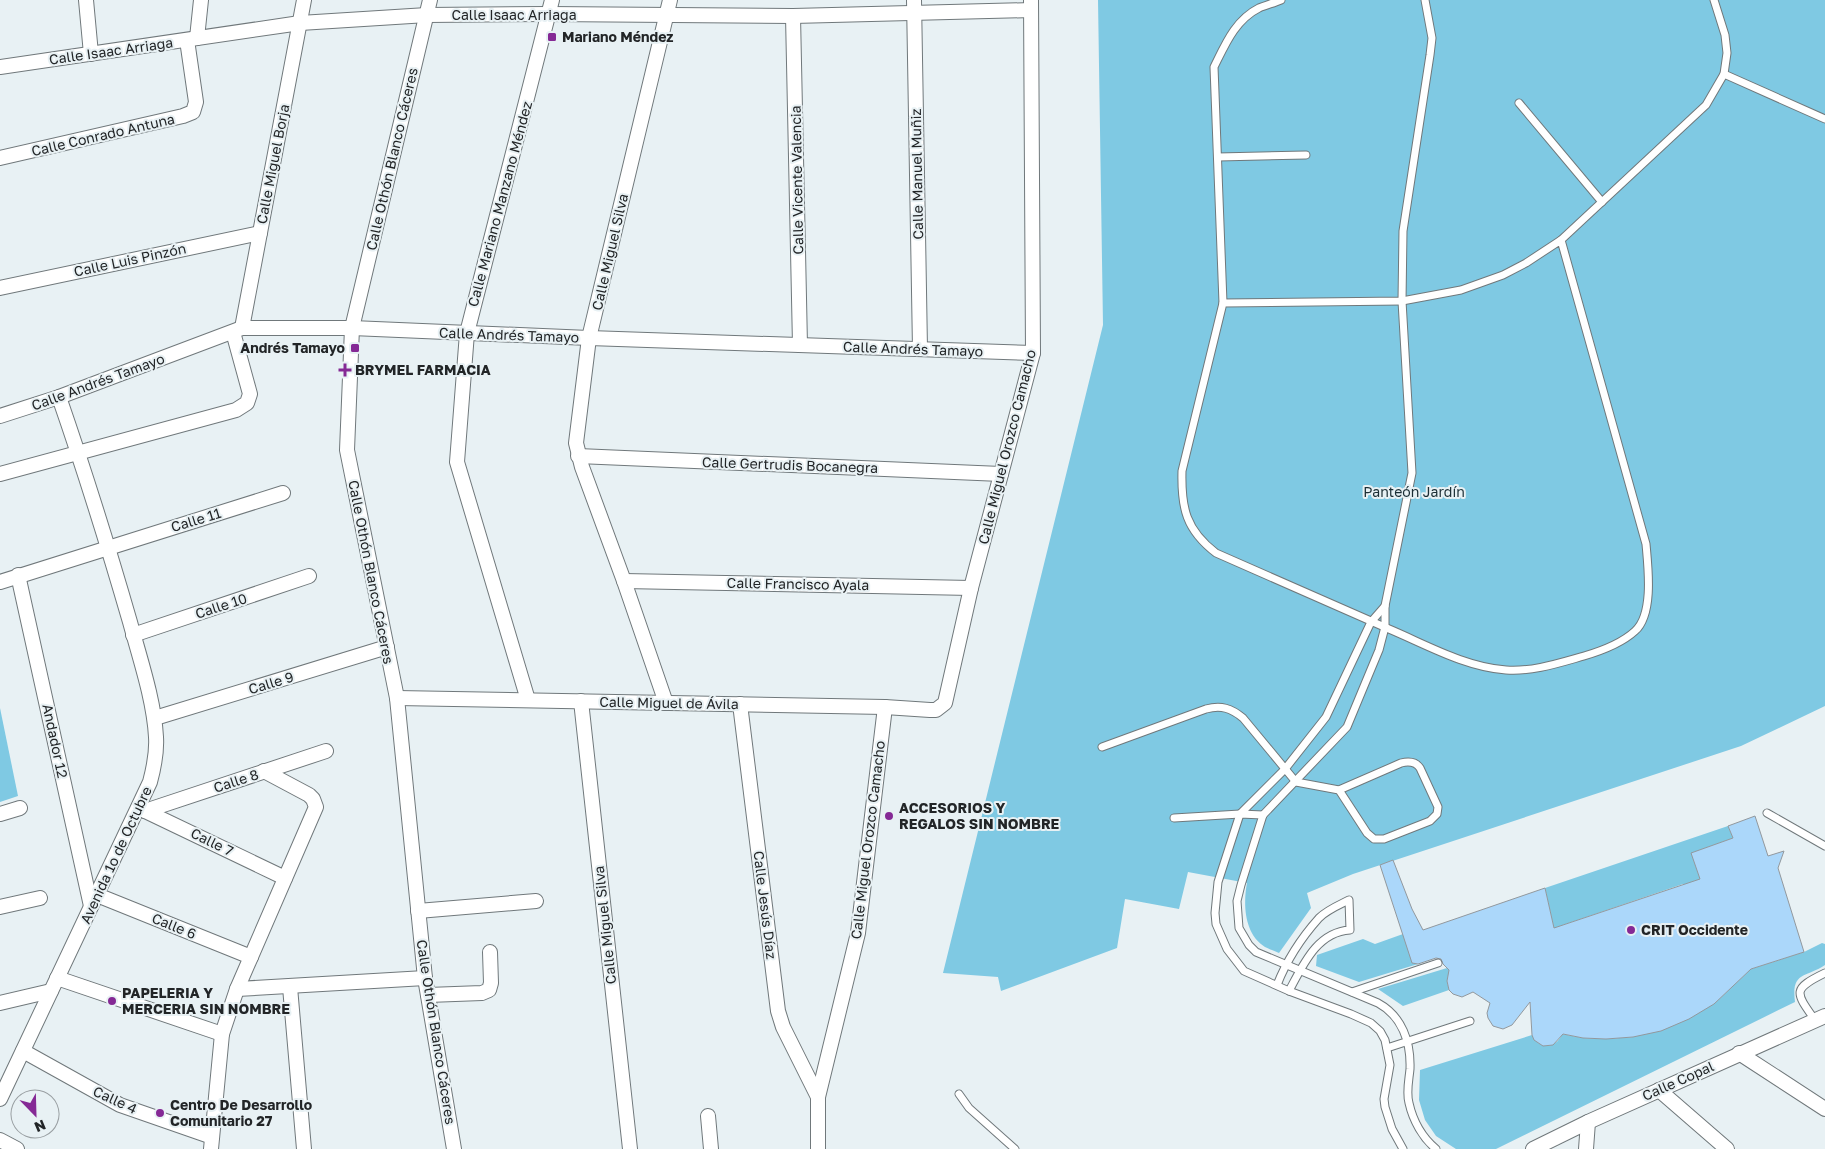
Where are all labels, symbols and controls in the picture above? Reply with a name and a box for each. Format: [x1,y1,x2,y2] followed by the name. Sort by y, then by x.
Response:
[451,6,577,23] street label: Calle Isaac Arriaga
[562,28,674,45] place label: Mariano Méndez
[546,31,558,43] marker: Mariano Méndez
[48,33,174,68] street label: Calle Isaac Arriaga
[362,66,421,252] street label: Calle Othón Blanco Cáceres
[464,99,535,309] street label: Calle Mariano Manzano Méndez
[253,103,292,225] street label: Calle Miguel Borja
[787,105,806,255] street label: Calle Vicente Valencia
[907,108,926,240] street label: Calle Manuel Muñiz
[30,110,176,159] street label: Calle Conrado Antuna
[588,192,631,312] street label: Calle Miguel Silva
[72,239,188,280] street label: Calle Luis Pinzón
[439,324,579,345] street label: Calle Andrés Tamayo
[843,338,983,359] street label: Calle Andrés Tamayo
[240,339,345,356] place label: Andrés Tamayo
[349,342,361,354] marker: Andrés Tamayo
[974,348,1039,546] street label: Calle Miguel Orozco Camacho
[29,350,167,413] street label: Calle Andrés Tamayo
[355,361,491,378] place label: BRYMEL FARMACIA
[339,364,351,376] marker: BRYMEL FARMACIA
[702,453,878,476] street label: Calle Gertrudis Bocanegra
[345,479,398,665] street label: Calle Othón Blanco Cáceres
[1363,483,1465,500] park label: Panteón Jardín
[169,504,223,535] street label: Calle 11
[727,574,869,593] street label: Calle Francisco Ayala
[193,589,249,622] street label: Calle 10
[246,668,295,697] street label: Calle 9
[599,693,739,712] street label: Calle Miguel de Ávila
[39,702,72,780] street label: Andador 12
[847,740,888,940] street label: Calle Miguel Orozco Camacho
[211,765,261,796] street label: Calle 8
[76,783,155,926] street label: Avenida 1o de Octubre
[899,799,1060,832] place label: ACCESORIOS Y REGALOS SIN NOMBRE
[883,810,895,822] marker: ACCESORIOS Y REGALOS SIN NOMBRE
[188,824,236,859] street label: Calle 7
[750,850,781,960] street label: Calle Jesús Díaz
[590,865,619,985] street label: Calle Miguel Silva
[150,909,199,942] street label: Calle 6
[1641,921,1748,938] place label: CRIT Occidente
[1625,924,1637,936] marker: CRIT Occidente
[413,938,460,1126] street label: Calle Othón Blanco Cáceres
[122,984,290,1017] place label: PAPELERIA Y MERCERIA SIN NOMBRE
[106,995,118,1007] marker: PAPELERIA Y MERCERIA SIN NOMBRE
[1639,1057,1716,1104] street label: Calle Copal
[91,1082,140,1117] street label: Calle 4
[10,1089,60,1139] north arrow
[170,1096,312,1129] place label: Centro De Desarrollo Comunitario 27
[154,1107,166,1119] marker: Centro De Desarrollo Comunitario 27
[32,1117,48,1136] text: N

